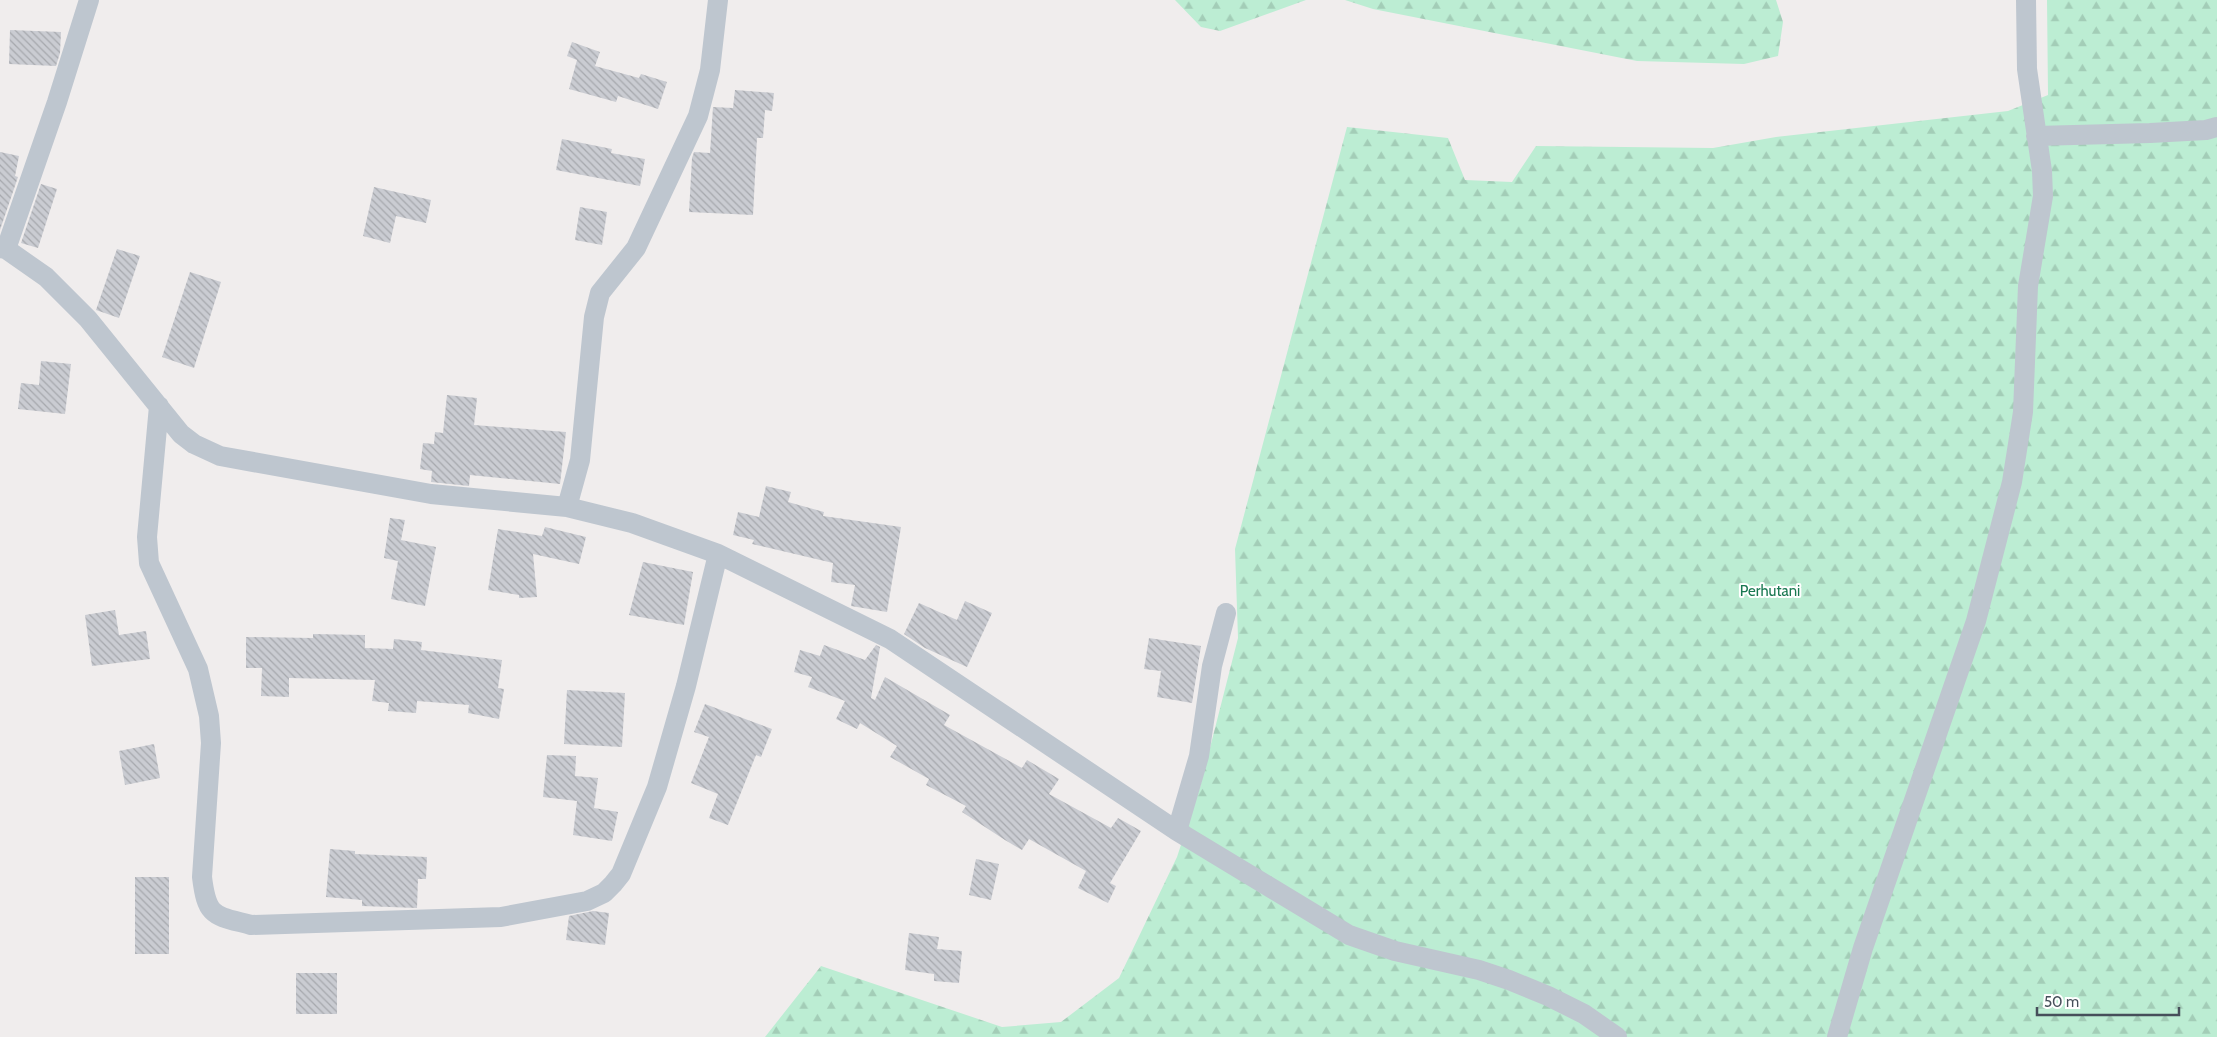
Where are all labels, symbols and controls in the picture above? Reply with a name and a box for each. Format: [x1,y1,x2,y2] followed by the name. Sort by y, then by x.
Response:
[1740,582,1800,600] park label: Perhutani
[2037,984,2180,1016] scale bar
[2044,993,2079,1011] text: 50 m

